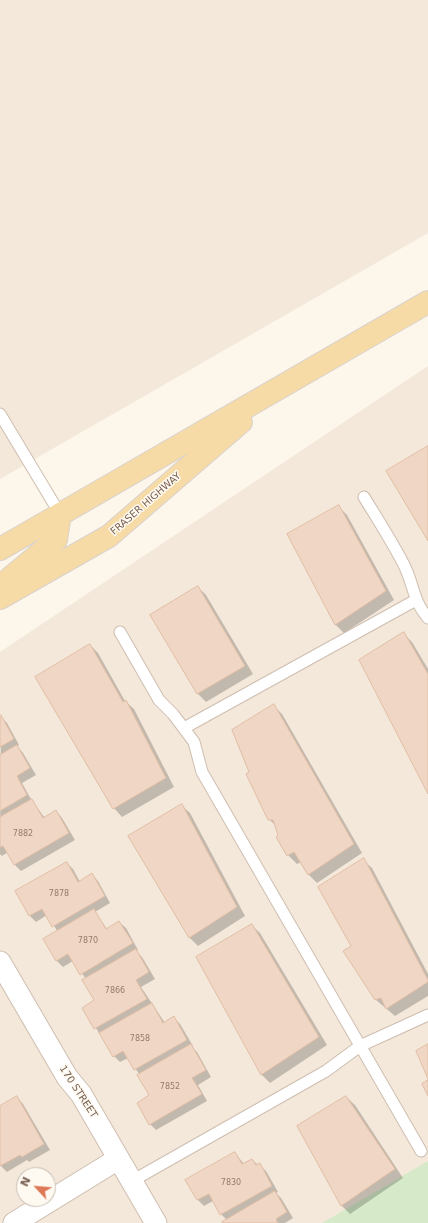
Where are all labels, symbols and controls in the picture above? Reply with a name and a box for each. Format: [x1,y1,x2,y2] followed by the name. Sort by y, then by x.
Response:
[108,470,184,538] street label: FRASER HIGHWAY
[13,829,33,839] house number: 7882
[49,889,69,899] house number: 7878
[78,936,98,946] house number: 7870
[105,986,125,996] house number: 7866
[130,1034,150,1044] house number: 7858
[57,1063,99,1121] street label: 170 STREET
[160,1082,180,1092] house number: 7852
[16,1167,56,1207] north arrow
[18,1175,34,1189] text: N
[221,1178,241,1188] house number: 7830

